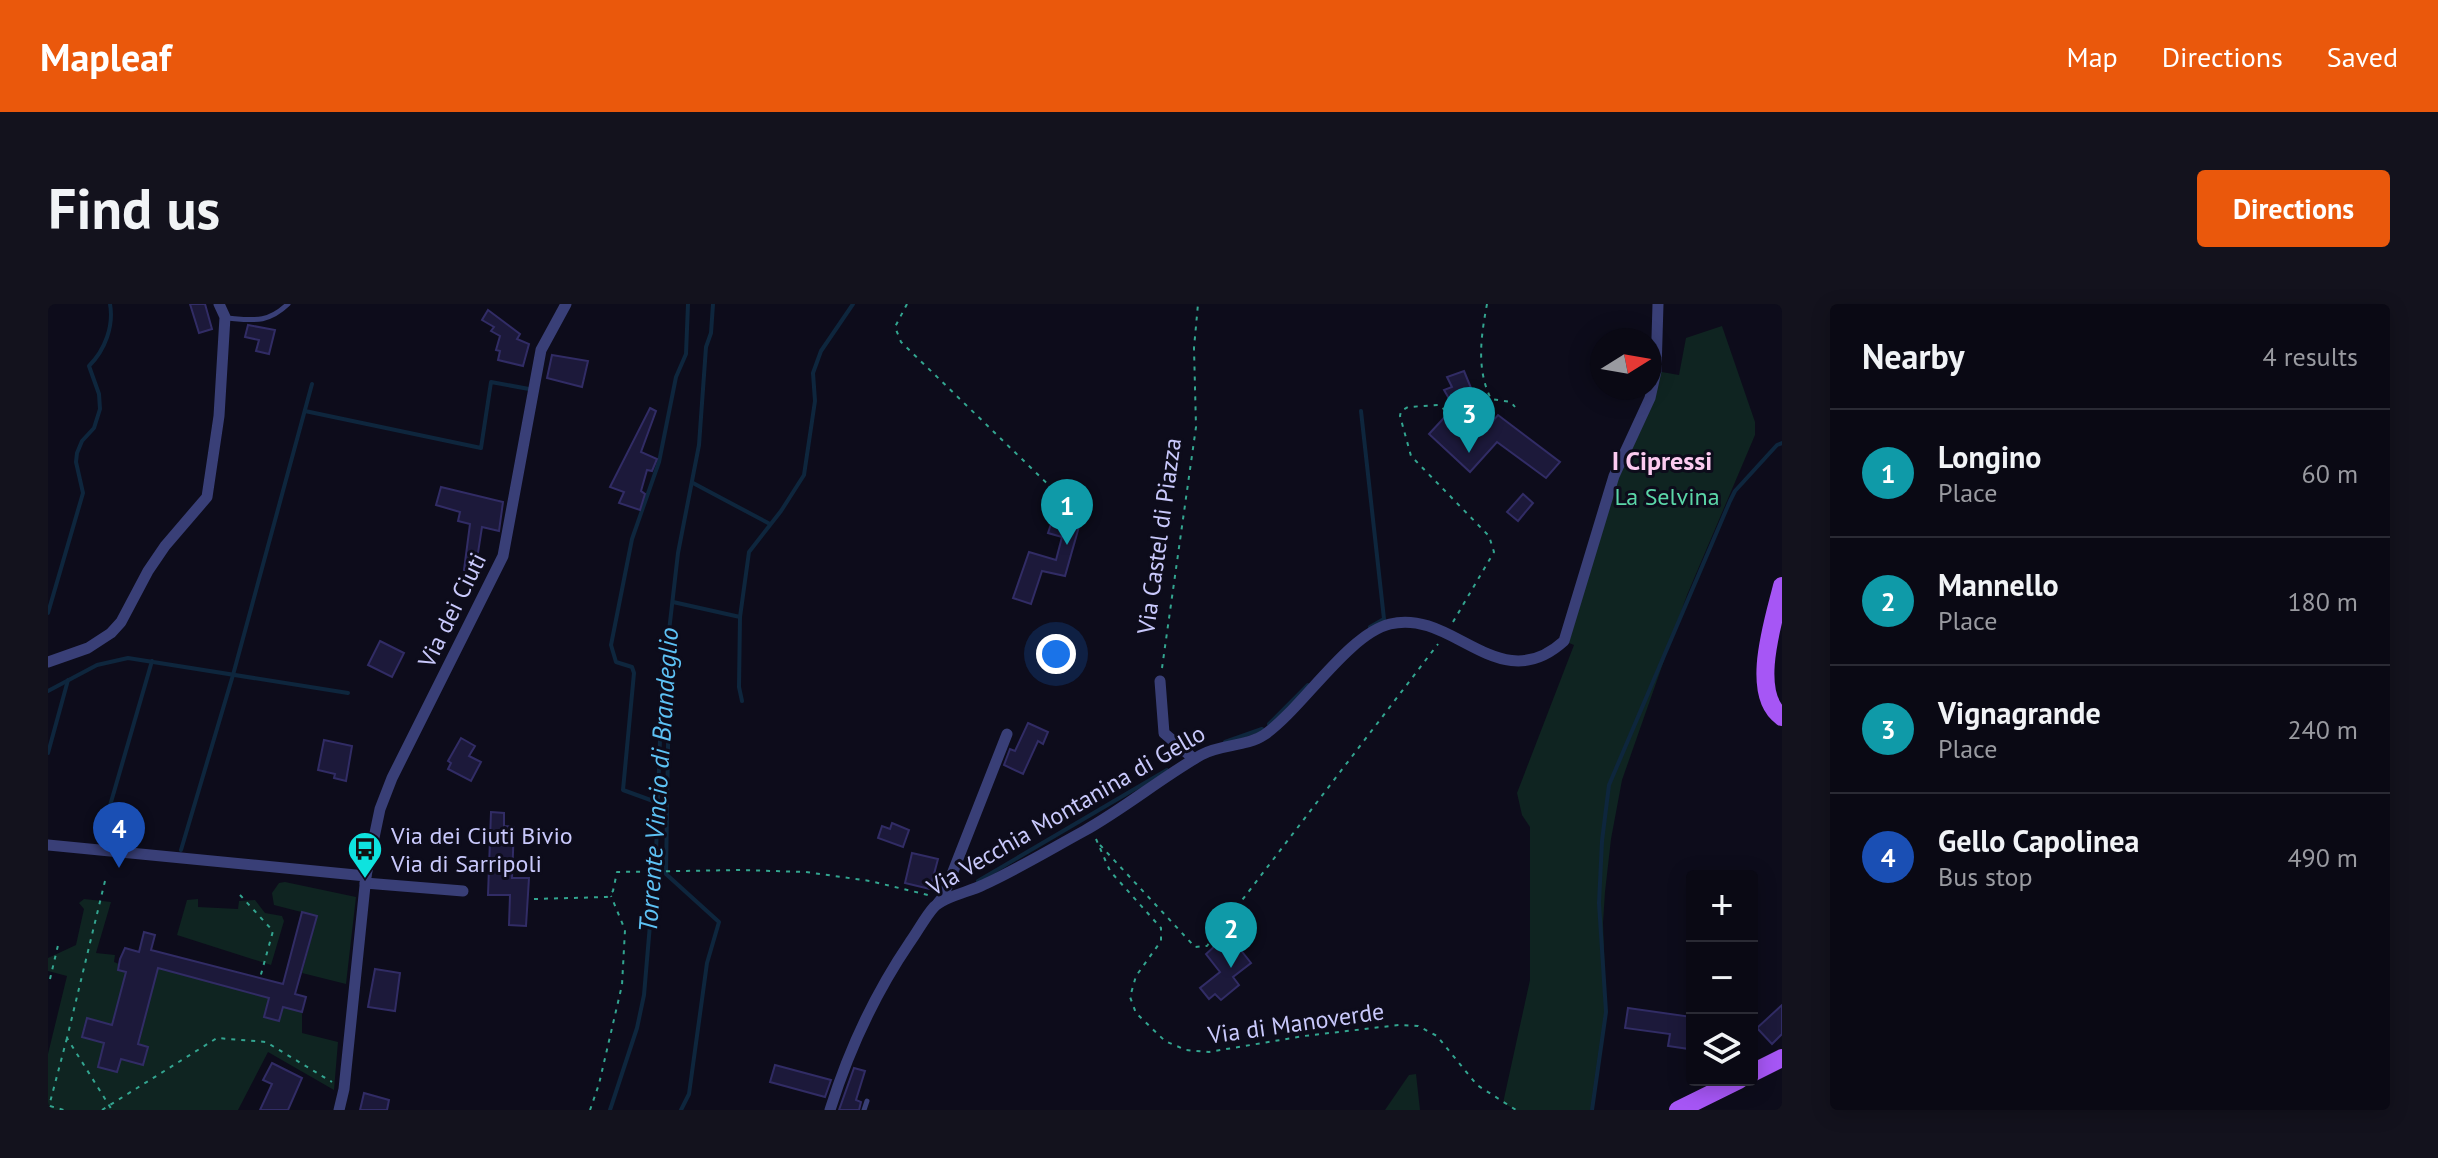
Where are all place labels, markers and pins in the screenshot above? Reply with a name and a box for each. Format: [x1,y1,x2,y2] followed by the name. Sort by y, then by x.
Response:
[1443,387,1495,453] pin: 3
[1041,479,1093,545] pin: 1
[93,802,145,868] pin: 4
[390,820,573,879] place label: Via dei Ciuti Bivio Via di Sarripoli
[346,830,384,880] bus stop icon: Via dei Ciuti Bivio Via di Sarripoli
[1205,902,1257,968] pin: 2

